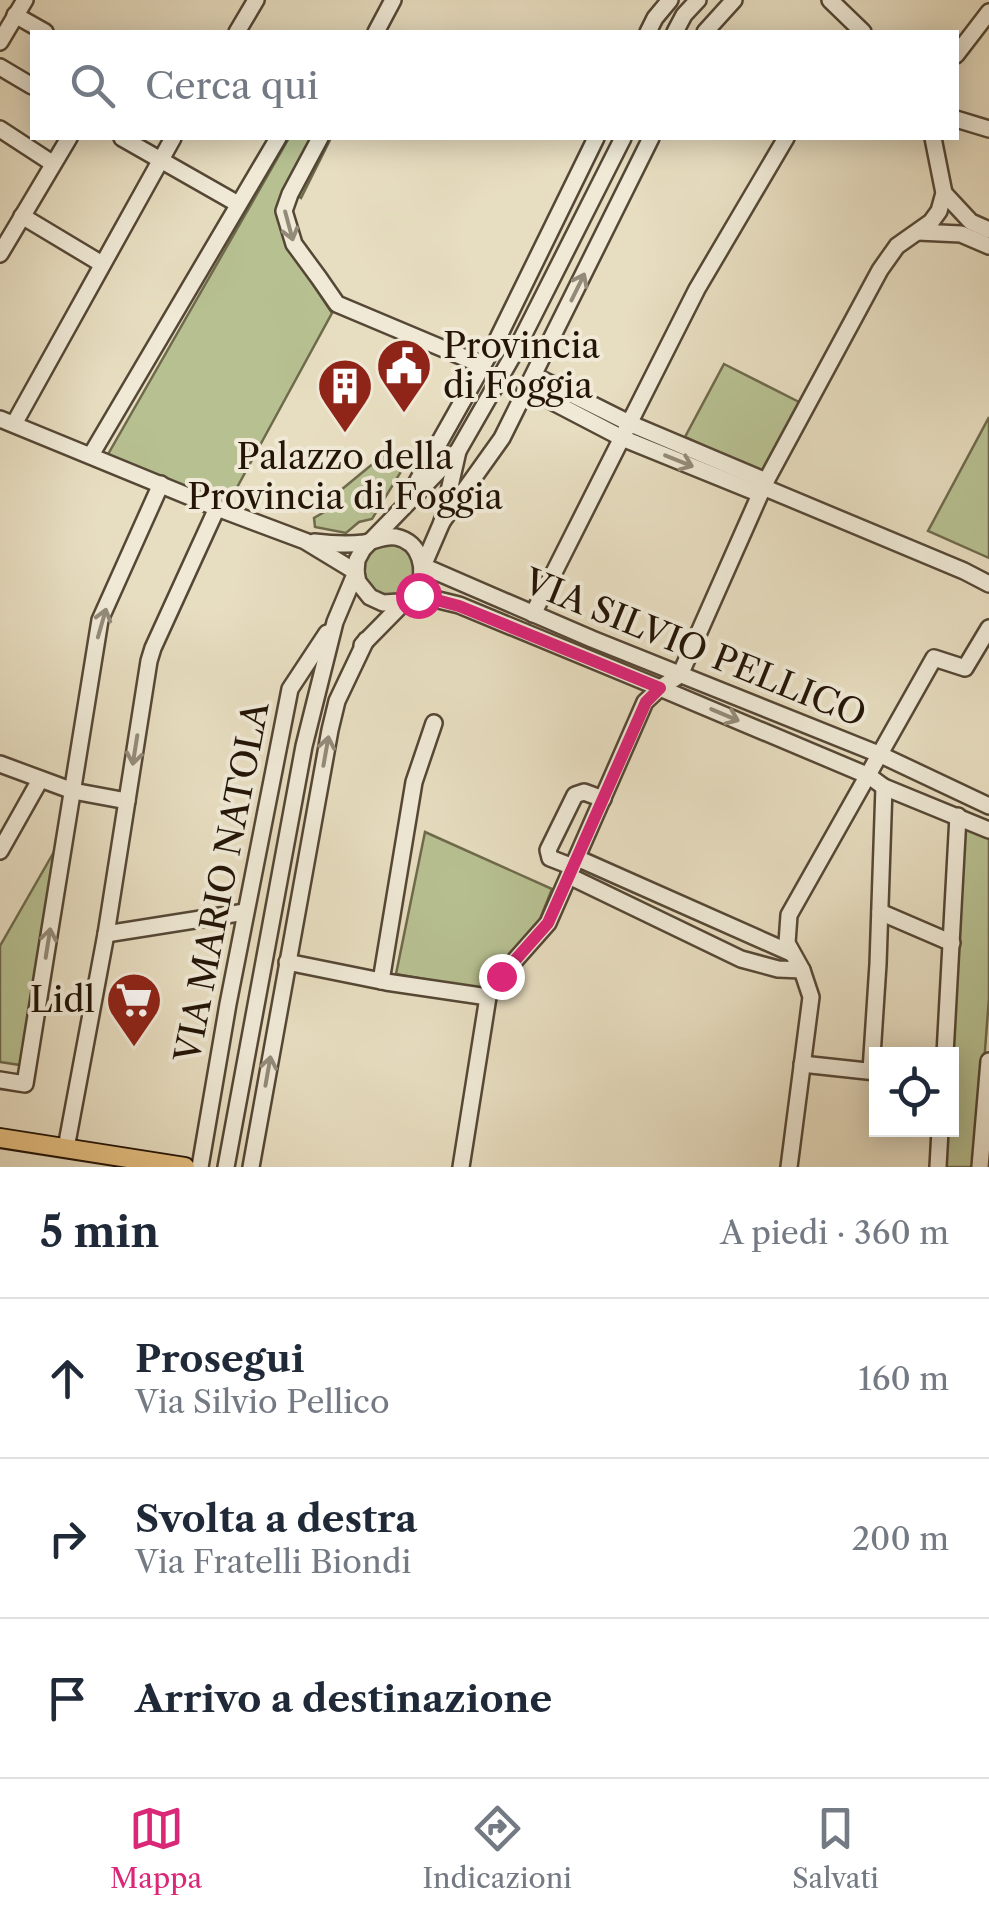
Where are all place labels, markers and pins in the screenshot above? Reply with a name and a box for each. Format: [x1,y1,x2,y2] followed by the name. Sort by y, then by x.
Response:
[443,324,600,407] place label: Provincia di Foggia
[374,336,434,415] public building icon: Provincia di Foggia
[315,356,375,435] building icon: Palazzo della Provincia di Foggia
[187,435,503,518] place label: Palazzo della Provincia di Foggia
[104,970,164,1049] supermarket icon: Lidl
[30,978,95,1021] place label: Lidl

